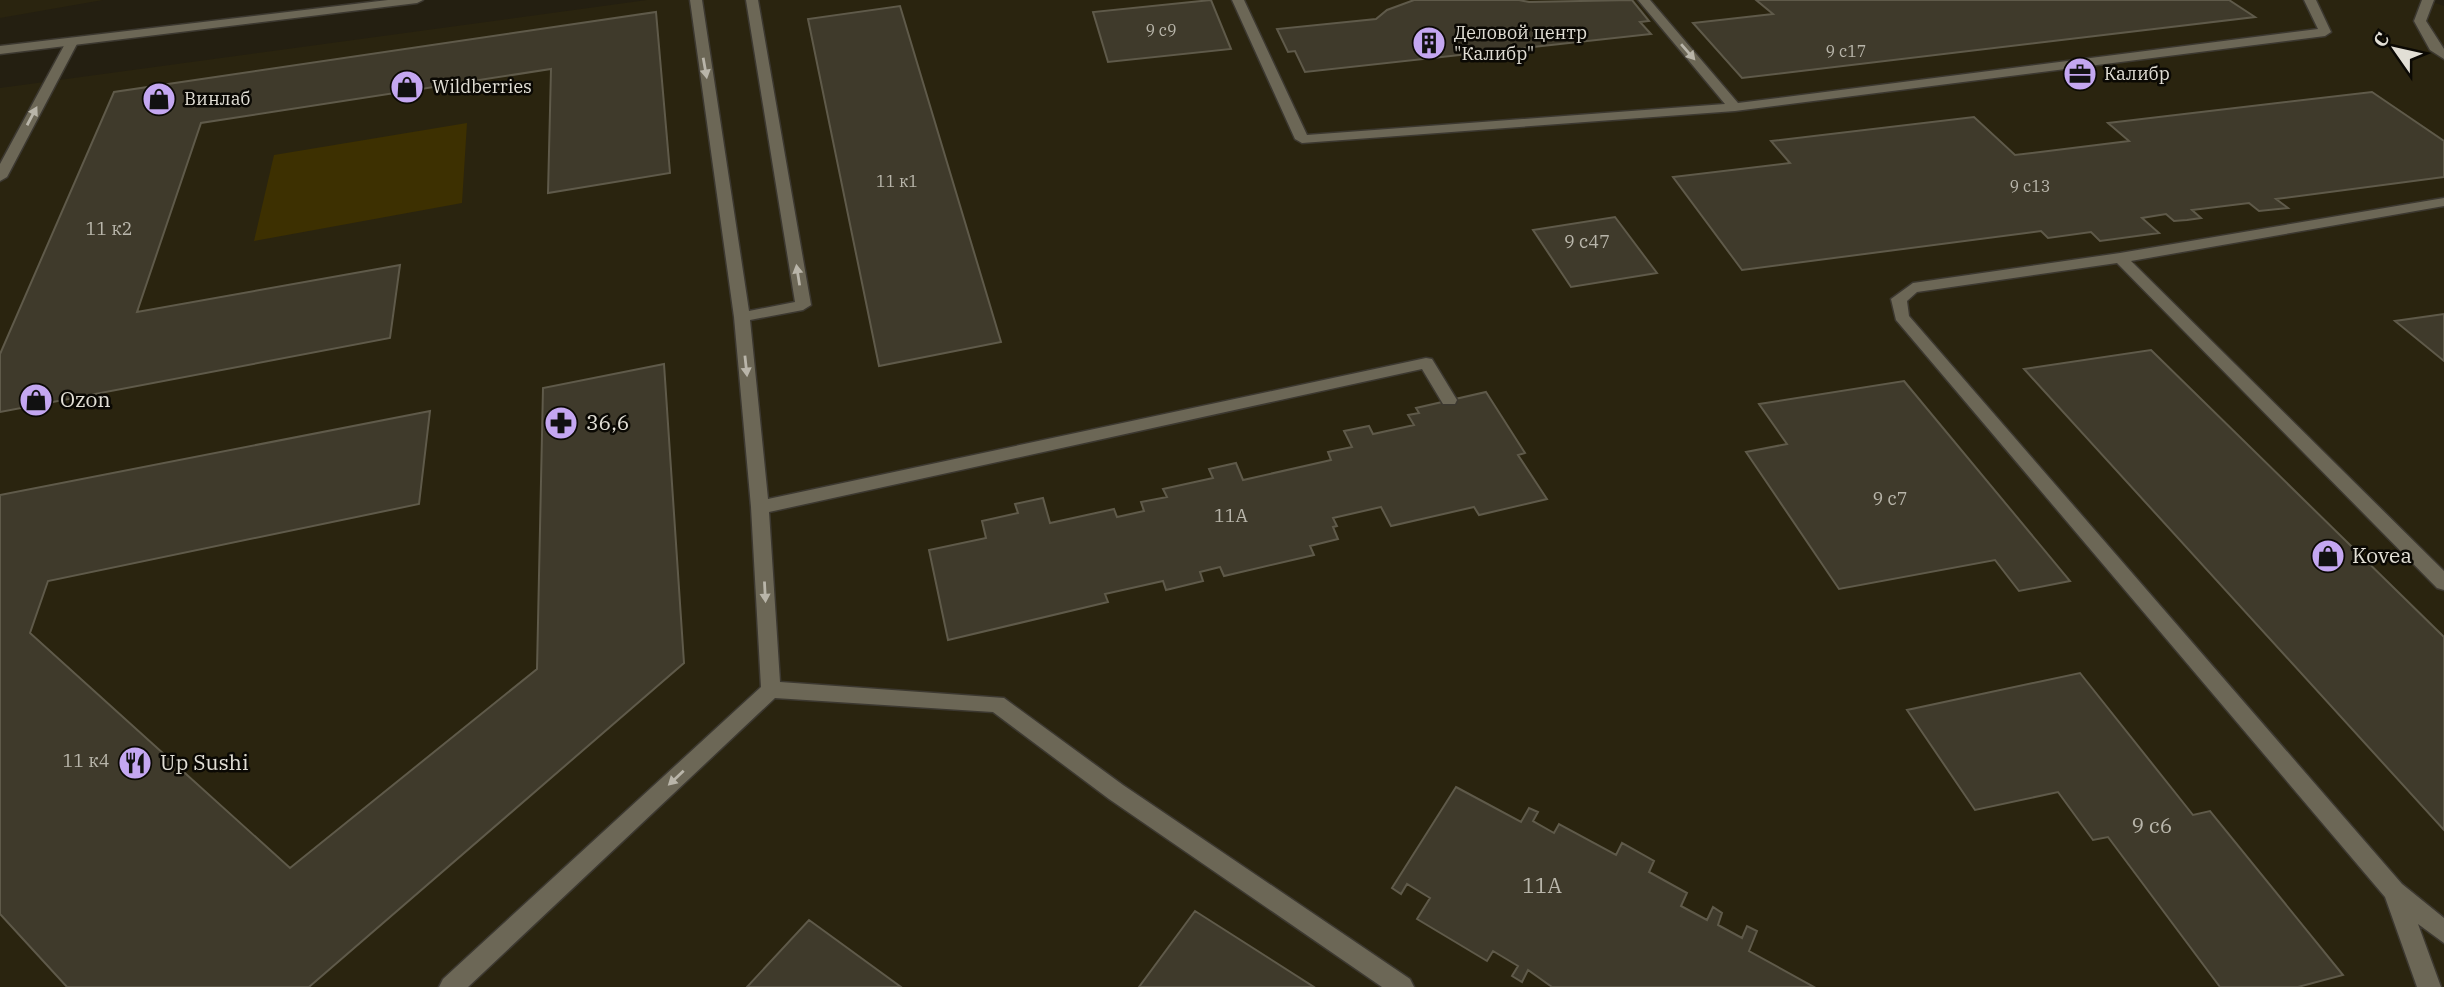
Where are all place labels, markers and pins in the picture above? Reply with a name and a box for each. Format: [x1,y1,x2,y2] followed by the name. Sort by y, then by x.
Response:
[1454,21,1587,65] place label: Деловой центр "Калибр"
[1410,24,1448,62] building icon: Деловой центр "Калибр"
[2061,55,2099,93] office icon: Калибр
[2104,62,2170,85] place label: Калибр
[388,68,426,106] shop icon: Wildberries
[432,75,532,98] place label: Wildberries
[140,80,178,118] shop icon: Винлаб
[184,87,251,110] place label: Винлаб
[17,381,55,419] shop icon: Ozon
[60,385,111,413] place label: Ozon
[542,404,580,442] pharmacy icon: 36,6
[586,408,629,436] place label: 36,6
[2309,537,2347,575] shop icon: Kovea
[2352,541,2412,569] place label: Kovea
[116,744,154,782] restaurant icon: Up Sushi
[160,748,249,776] place label: Up Sushi

